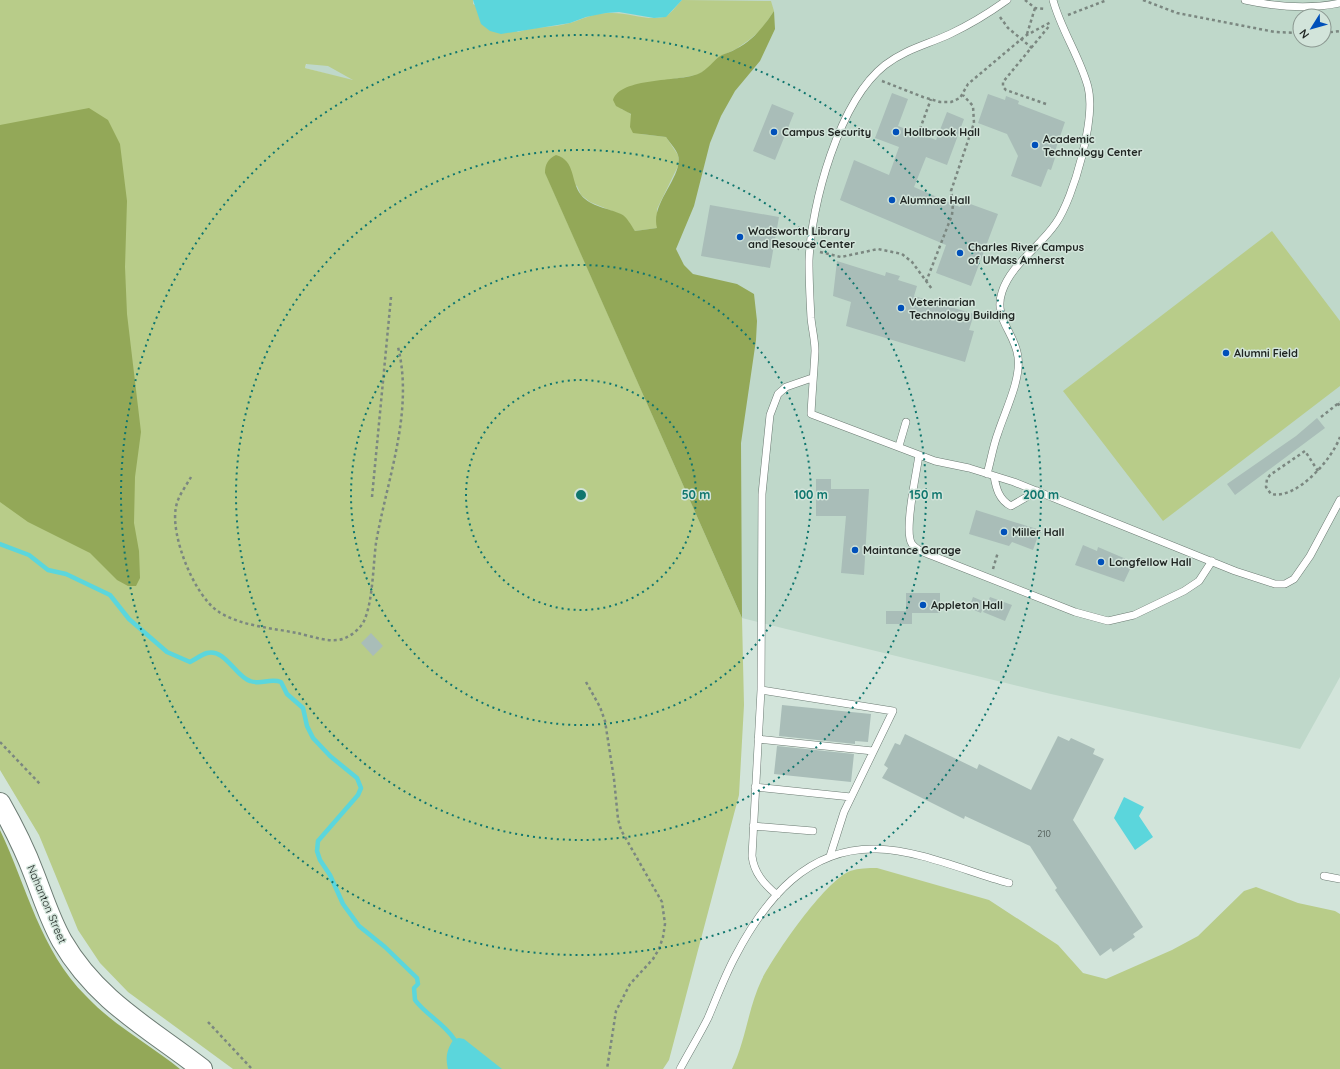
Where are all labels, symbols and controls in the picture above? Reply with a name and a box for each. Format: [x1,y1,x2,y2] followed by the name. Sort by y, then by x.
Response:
[1292,8,1332,48] north arrow
[1296,27,1312,41] text: N
[782,125,871,139] place label: Campus Security
[904,125,980,139] place label: Hollbrook Hall
[769,127,779,137] marker: Campus Security
[891,127,901,137] marker: Hollbrook Hall
[1043,132,1143,159] place label: Academic Technology Center
[1030,140,1040,150] marker: Academic Technology Center
[900,193,970,207] place label: Alumnae Hall
[887,195,897,205] marker: Alumnae Hall
[748,224,855,251] place label: Wadsworth Library and Resouce Center
[735,232,745,242] marker: Wadsworth Library and Resouce Center
[968,240,1084,267] place label: Charles River Campus of UMass Amherst
[955,248,965,258] marker: Charles River Campus of UMass Amherst
[909,295,1015,322] place label: Veterinarian Technology Building
[896,303,906,313] marker: Veterinarian Technology Building
[1234,346,1298,360] place label: Alumni Field
[1221,348,1231,358] marker: Alumni Field
[682,487,710,502] text: 50 m
[794,487,828,502] text: 100 m
[909,487,943,502] text: 150 m
[1023,487,1059,502] text: 200 m
[574,488,588,502] centre of rings
[1012,525,1065,539] place label: Miller Hall
[999,527,1009,537] marker: Miller Hall
[863,543,961,557] place label: Maintance Garage
[850,545,860,555] marker: Maintance Garage
[1109,555,1192,569] place label: Longfellow Hall
[1096,557,1106,567] marker: Longfellow Hall
[931,598,1003,612] place label: Appleton Hall
[918,600,928,610] marker: Appleton Hall
[1037,828,1051,839] house number: 210
[24,863,70,946] street label: Nahanton Street

